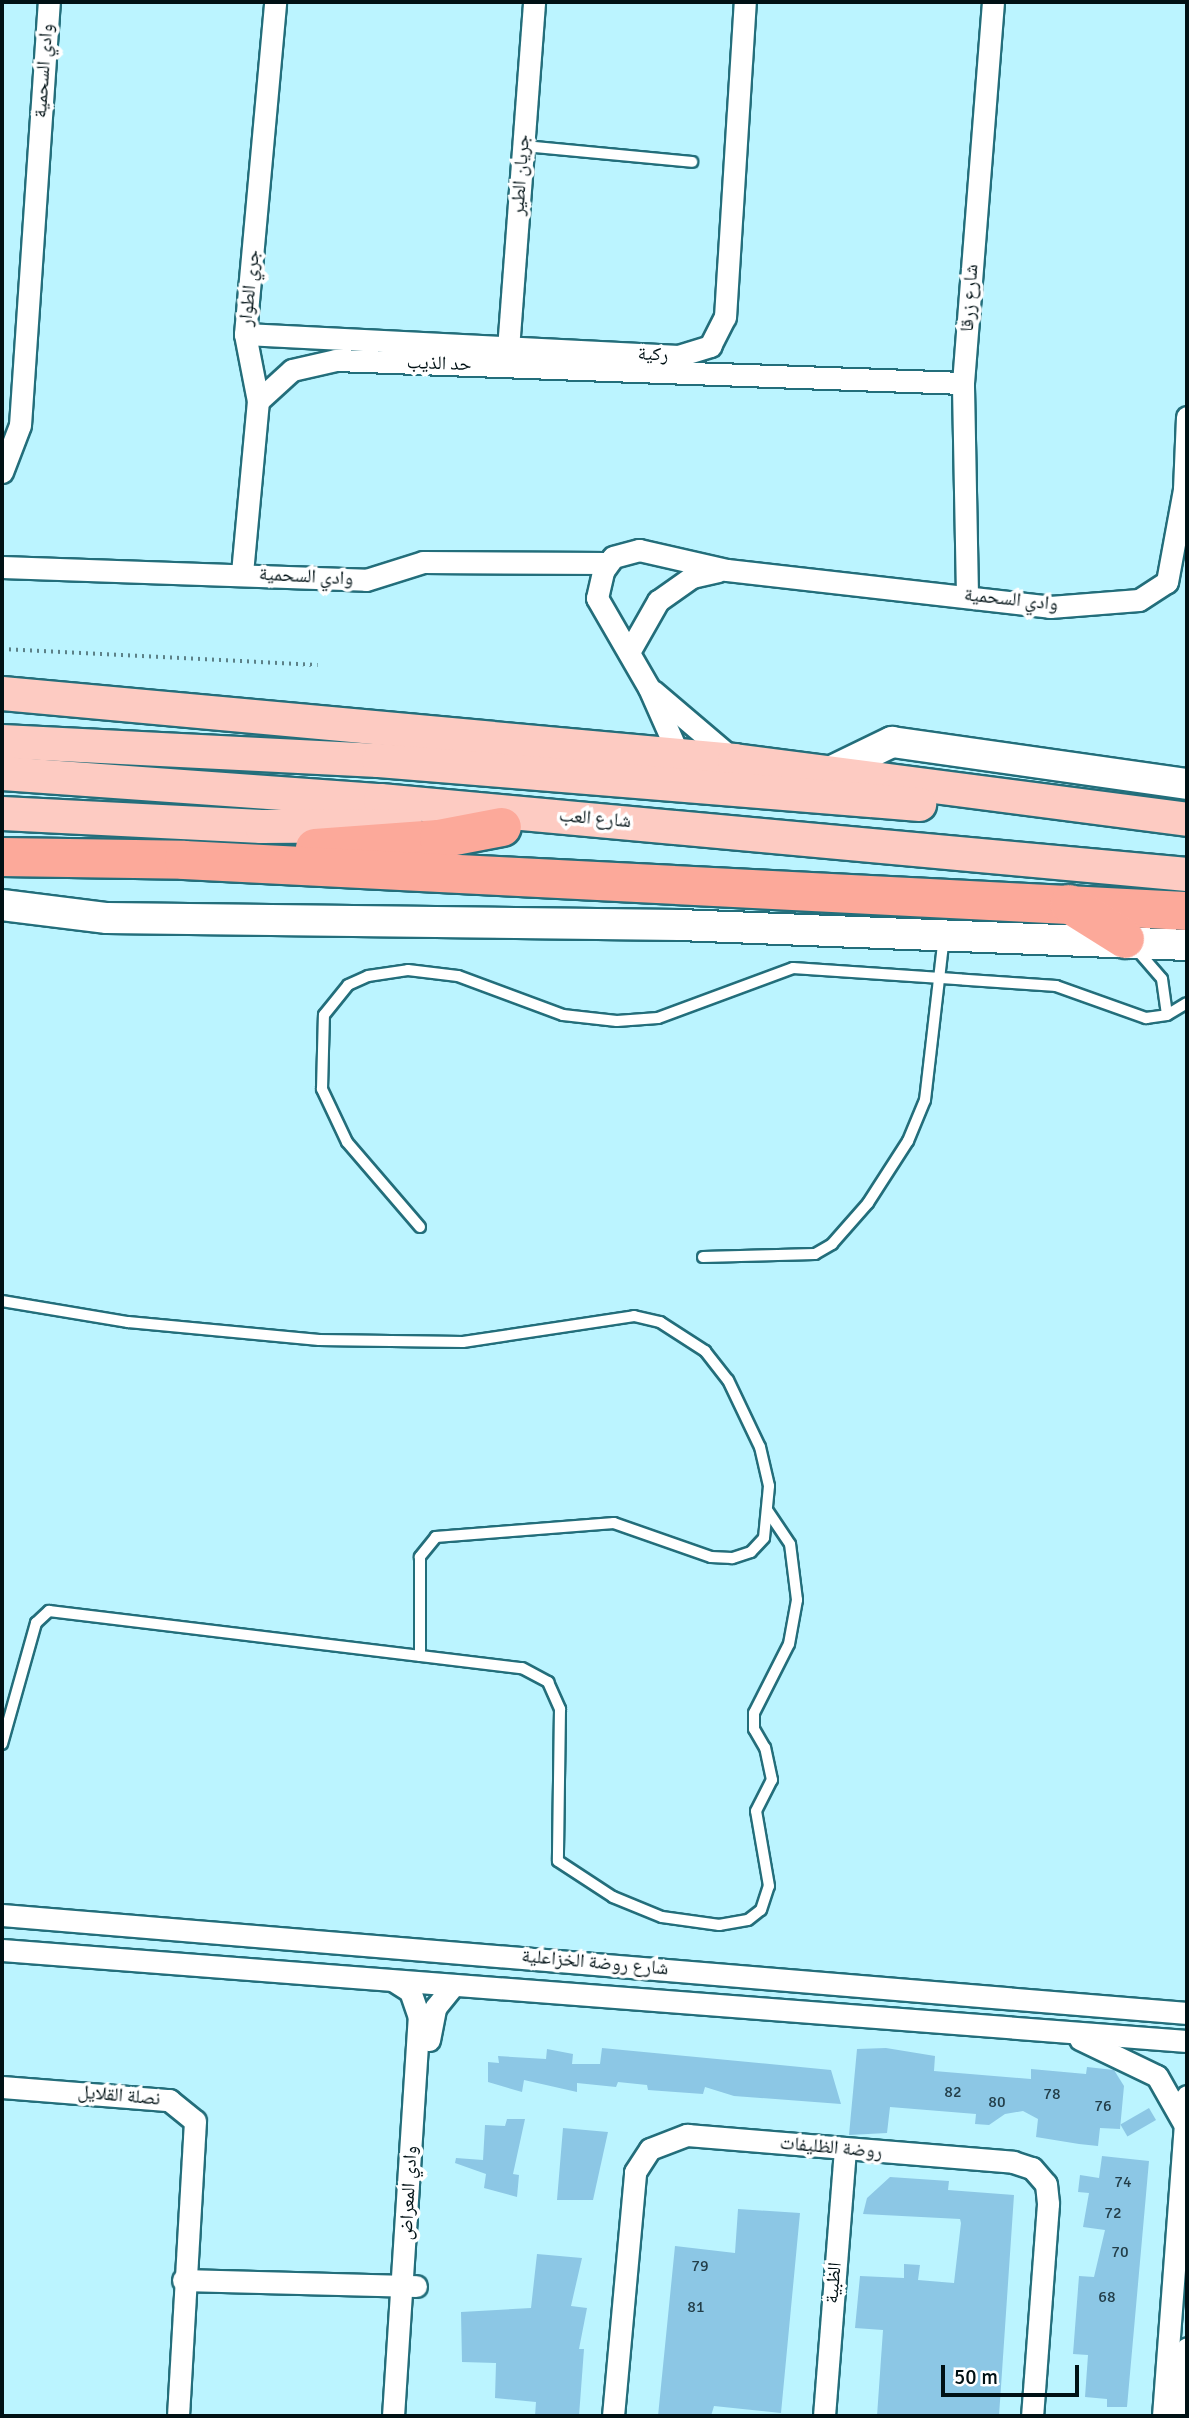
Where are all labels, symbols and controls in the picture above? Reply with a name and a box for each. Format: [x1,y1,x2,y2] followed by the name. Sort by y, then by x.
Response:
[29,23,59,119] street label: وادي السحمية
[507,134,535,216] street label: جريان الطير
[235,249,265,327] street label: جري الطوار
[956,263,984,333] street label: شارع زرقا
[637,343,669,367] street label: ركية
[406,351,472,377] street label: حد الذيب
[258,563,354,591] street label: وادي السحمية
[963,584,1059,616] street label: وادي السحمية
[558,804,632,834] street label: شارع العب
[521,1945,669,1981] street label: شارع روضة الخزاعلية
[77,2081,161,2111] street label: نصلة القلايل
[944,2082,962,2102] house number: 82
[1043,2084,1061,2104] house number: 78
[988,2092,1006,2112] house number: 80
[1094,2096,1112,2116] house number: 76
[779,2132,883,2164] street label: روضة الظليفات
[395,2145,423,2241] street label: وادي المعراض
[1114,2172,1132,2192] house number: 74
[1104,2203,1122,2223] house number: 72
[1111,2242,1129,2262] house number: 70
[691,2256,709,2276] house number: 79
[821,2261,847,2305] street label: الظبية
[1098,2287,1116,2307] house number: 68
[687,2297,705,2317] house number: 81
[944,2352,1082,2396] scale bar
[954,2364,998,2390] text: 50 m

